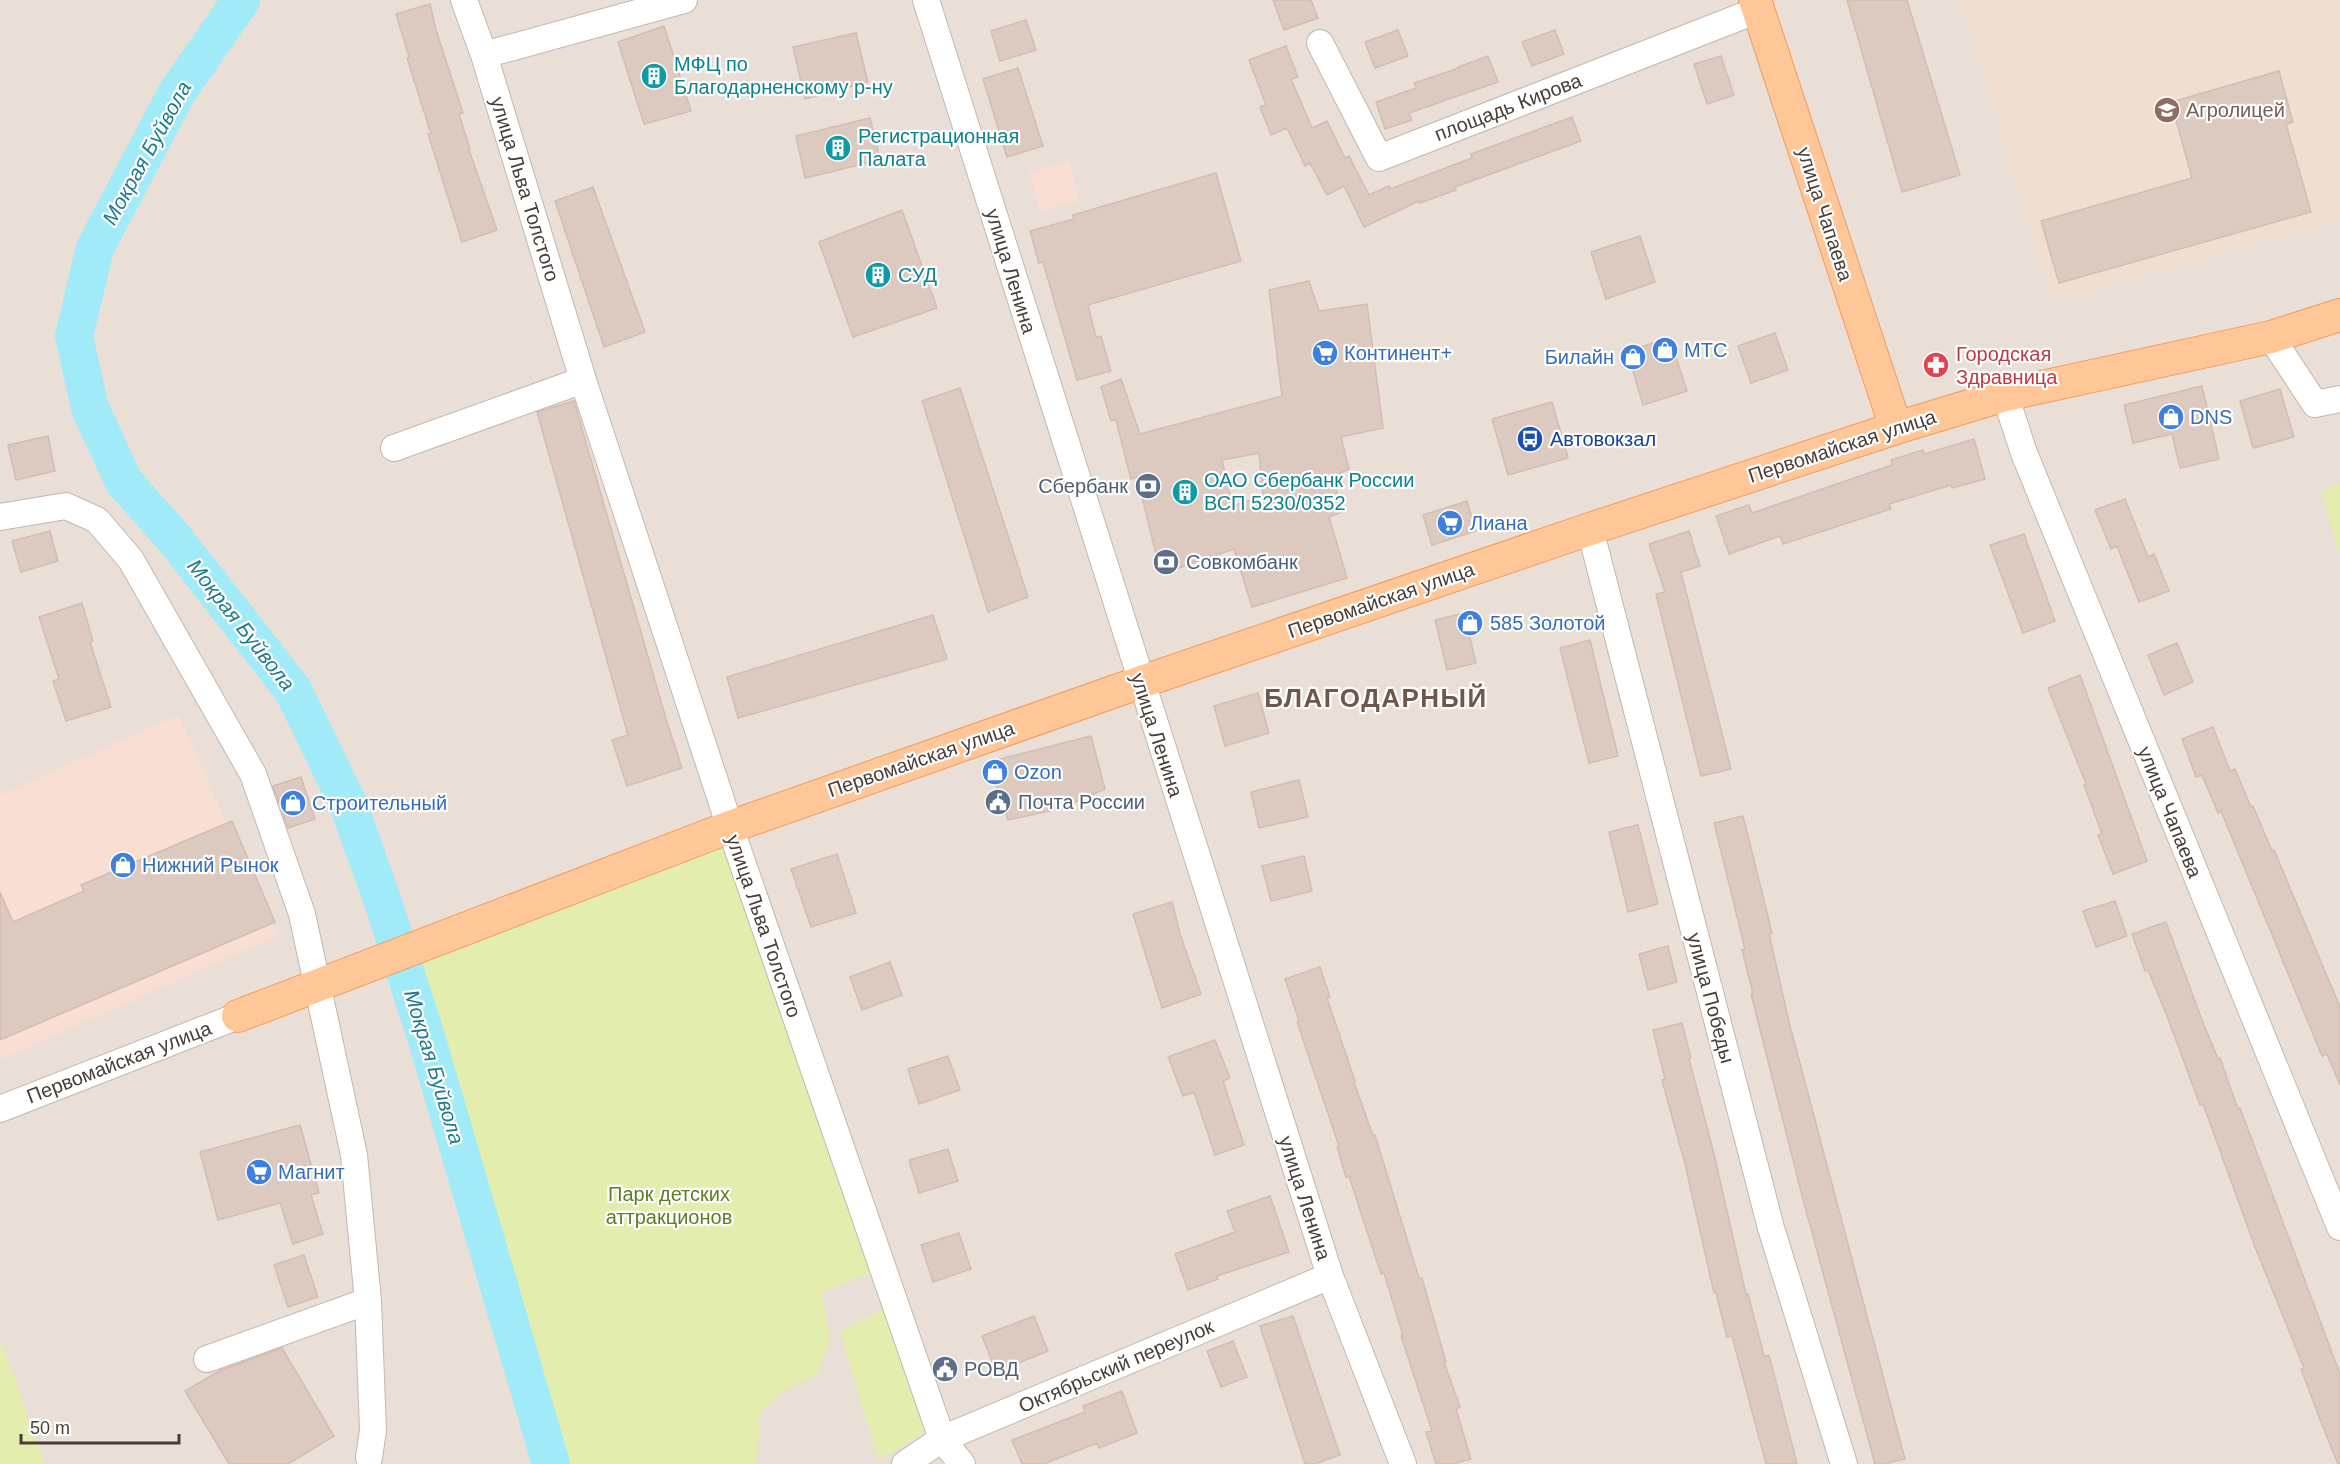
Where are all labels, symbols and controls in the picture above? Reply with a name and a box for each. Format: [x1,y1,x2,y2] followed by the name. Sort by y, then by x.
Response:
[674,53,893,98] place label: МФЦ по Благодарненскому р-ну
[639,61,669,91] building icon: МФЦ по Благодарненскому р-ну
[1431,69,1585,145] street label: площадь Кирова
[98,77,195,228] water label: Мокрая Буйвола
[486,94,564,284] street label: улица Льва Толстого
[2152,95,2182,125] school or university icon: Агролицей
[2186,99,2285,121] place label: Агролицей
[858,125,1019,170] place label: Регистрационная Палата
[823,133,853,163] building icon: Регистрационная Палата
[1793,144,1857,285] street label: улица Чапаева
[982,206,1041,337] street label: улица Ленина
[863,260,893,290] building icon: СУД
[898,264,938,286] place label: СУД
[1650,335,1680,365] shop icon: МТС
[1310,338,1340,368] supermarket icon: Континент+
[1684,339,1727,361] place label: МТС
[1344,342,1452,364] place label: Континент+
[1618,342,1648,372] shop icon: Билайн
[1956,343,2058,388] place label: Городская Здравница
[1545,346,1614,368] place label: Билайн
[1921,350,1951,380] pharmacy icon: Городская Здравница
[2156,402,2186,432] shop icon: DNS
[1745,405,1939,487] street label: Первомайская улица
[2190,406,2232,428] place label: DNS
[1515,424,1545,454] bus stop icon: Автовокзал
[1550,428,1656,450] place label: Автовокзал
[1204,469,1414,514] place label: ОАО Сбербанк России ВСП 5230/0352
[1133,471,1163,501] bank icon: Сбербанк
[1038,475,1128,497] place label: Сбербанк
[1170,477,1200,507] building icon: ОАО Сбербанк России ВСП 5230/0352
[1435,508,1465,538] supermarket icon: Лиана
[1470,512,1528,534] place label: Лиана
[1151,547,1181,577] bank icon: Совкомбанк
[1186,551,1298,573] place label: Совкомбанк
[183,555,300,695] water label: Мокрая Буйвола
[1285,557,1478,642] street label: Первомайская улица
[1455,608,1485,638] shop icon: 585 Золотой
[1490,612,1606,634] place label: 585 Золотой
[1127,670,1188,801] street label: улица Ленина
[1264,683,1488,713] district label: БЛАГОДАРНЫЙ
[825,716,1018,801] street label: Первомайская улица
[2134,743,2207,882] street label: улица Чапаева
[980,757,1010,787] shop icon: Ozon
[1014,761,1062,783] place label: Ozon
[983,787,1013,817] public building icon: Почта России
[278,788,308,818] shop icon: Строительный
[1018,791,1145,813] place label: Почта России
[312,792,447,814] place label: Строительный
[722,832,806,1020] street label: улица Льва Толстого
[108,850,138,880] shop icon: Нижний Рынок
[142,854,279,876] place label: Нижний Рынок
[1683,930,1739,1066] street label: улица Победы
[400,987,469,1147] water label: Мокрая Буйвола
[24,1016,215,1107] street label: Первомайская улица
[1275,1133,1336,1264] street label: улица Ленина
[244,1157,274,1187] supermarket icon: Магнит
[278,1161,345,1183] place label: Магнит
[606,1183,732,1228] park label: Парк детских аттракционов
[1015,1315,1217,1417] street label: Октябрьский переулок
[930,1354,960,1384] public building icon: РОВД
[964,1358,1019,1380] place label: РОВД
[21,1407,178,1445] scale bar
[30,1418,70,1438] text: 50 m

